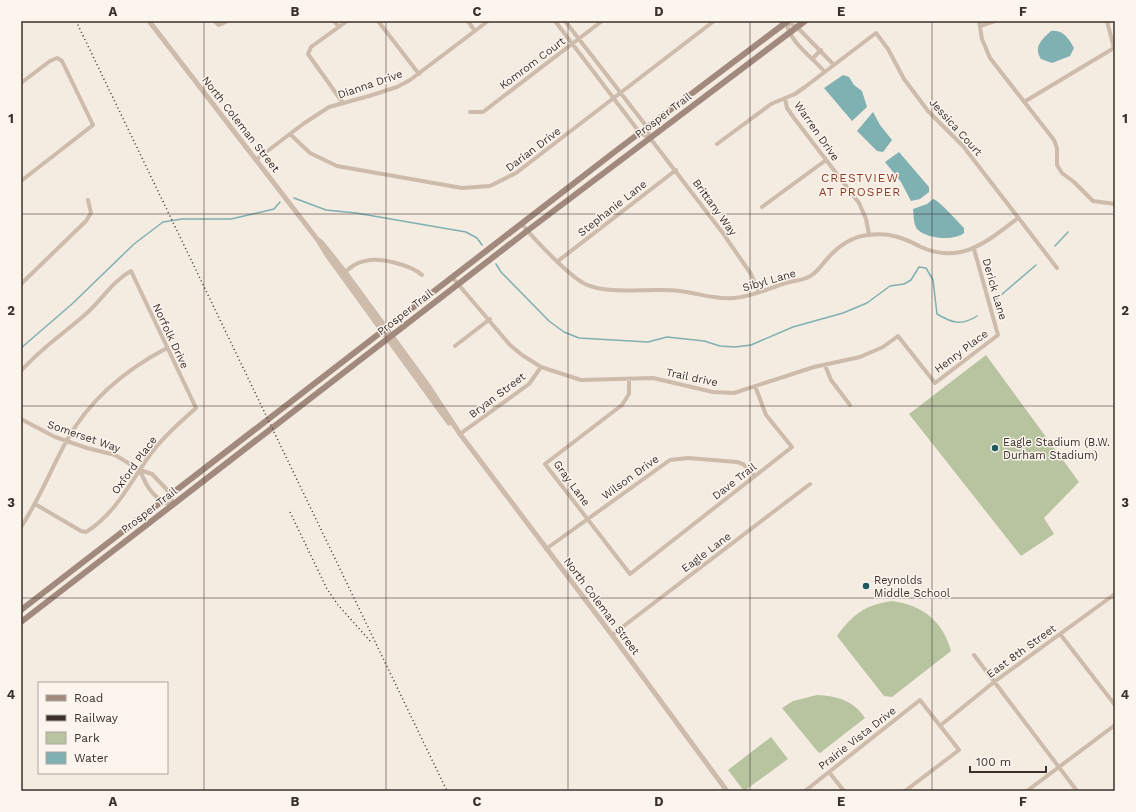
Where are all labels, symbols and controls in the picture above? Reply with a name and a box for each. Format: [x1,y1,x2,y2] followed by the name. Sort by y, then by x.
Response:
[109,4,118,19] text: A
[291,4,300,19] text: B
[473,4,482,19] text: C
[654,4,664,19] text: D
[837,4,845,19] text: E
[1019,4,1027,19] text: F
[497,34,568,92] street label: Komrom Court
[336,67,404,102] street label: Dianna Drive
[199,74,282,175] street label: North Coleman Street
[633,90,695,141] street label: Prosper Trail
[927,96,985,159] street label: Jessica Court
[791,99,842,163] street label: Warren Drive
[8,111,14,126] text: 1
[1122,111,1128,126] text: 1
[503,124,563,174] street label: Darian Drive
[819,171,901,199] district label: CRESTVIEW AT PROSPER
[575,177,649,239] street label: Stephanie Lane
[690,177,740,238] street label: Brittany Way
[980,257,1010,321] street label: Derick Lane
[741,267,797,294] street label: Sibyl Lane
[375,286,436,338] street label: Prosper Trail
[150,302,191,371] street label: Norfolk Drive
[7,303,15,318] text: 2
[1121,303,1129,318] text: 2
[932,327,991,376] street label: Henry Place
[665,366,719,389] street label: Trail drive
[467,370,528,421] street label: Bryan Street
[46,418,122,455] street label: Somerset Way
[109,434,160,497] street label: Oxford Place
[1003,436,1110,462] place label: Eagle Stadium (B.W. Durham Stadium)
[990,443,1000,453] marker: Eagle Stadium (B.W. Durham Stadium)
[599,452,661,502] street label: Wilson Drive
[551,458,593,509] street label: Gray Lane
[710,460,759,503] street label: Dave Trail
[119,484,180,536] street label: Prosper Trail
[7,495,15,510] text: 3
[1121,495,1129,510] text: 3
[679,530,734,575] street label: Eagle Lane
[561,555,643,658] street label: North Coleman Street
[874,574,951,600] place label: Reynolds Middle School
[861,581,871,591] marker: Reynolds Middle School
[984,622,1059,681] street label: East 8th Street
[38,682,168,774] legend
[7,687,16,702] text: 4
[1121,687,1130,702] text: 4
[74,691,103,705] text: Road
[816,704,899,773] street label: Prairie Vista Drive
[74,711,119,725] text: Railway
[74,731,100,745] text: Park
[970,748,1046,774] scale bar
[74,751,109,765] text: Water
[976,755,1011,769] text: 100 m
[109,794,118,809] text: A
[291,794,300,809] text: B
[473,794,482,809] text: C
[654,794,664,809] text: D
[837,794,845,809] text: E
[1019,794,1027,809] text: F

